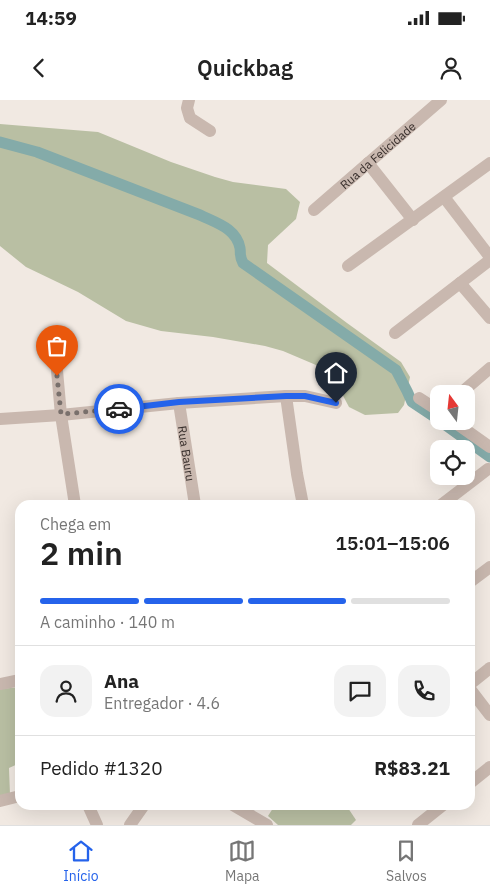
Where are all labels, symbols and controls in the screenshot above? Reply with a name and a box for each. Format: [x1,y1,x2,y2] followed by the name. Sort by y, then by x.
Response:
[25,6,77,30] text: 14:59
[197,53,293,82] text: Quickbag
[25,54,53,82] icon: back
[437,54,465,82] icon: person
[337,118,419,192] street label: Rua da Felicidade
[36,325,78,376] pin
[43,332,71,360] icon: bag
[315,352,357,403] pin
[322,359,350,387] icon: home
[94,384,144,434] courier
[430,385,475,430] north arrow
[430,385,475,485] map controls
[105,395,133,423] icon: car
[175,425,199,482] street label: Rua Bauru
[430,440,475,485] button: locate
[40,514,111,534] text: Chega em
[336,531,450,555] text: 15:01–15:06
[40,532,123,574] text: 2 min
[40,612,175,632] text: A caminho · 140 m
[40,665,92,717] button: person
[334,665,386,717] button: chat
[398,665,450,717] button: phone
[104,669,139,693] text: Ana
[104,693,220,713] text: Entregador · 4.6
[40,756,163,780] text: Pedido #1320
[374,756,450,780] text: R$83.21
[63,837,99,885] tab: Início
[225,837,260,885] tab: Mapa
[386,837,427,885] tab: Salvos

